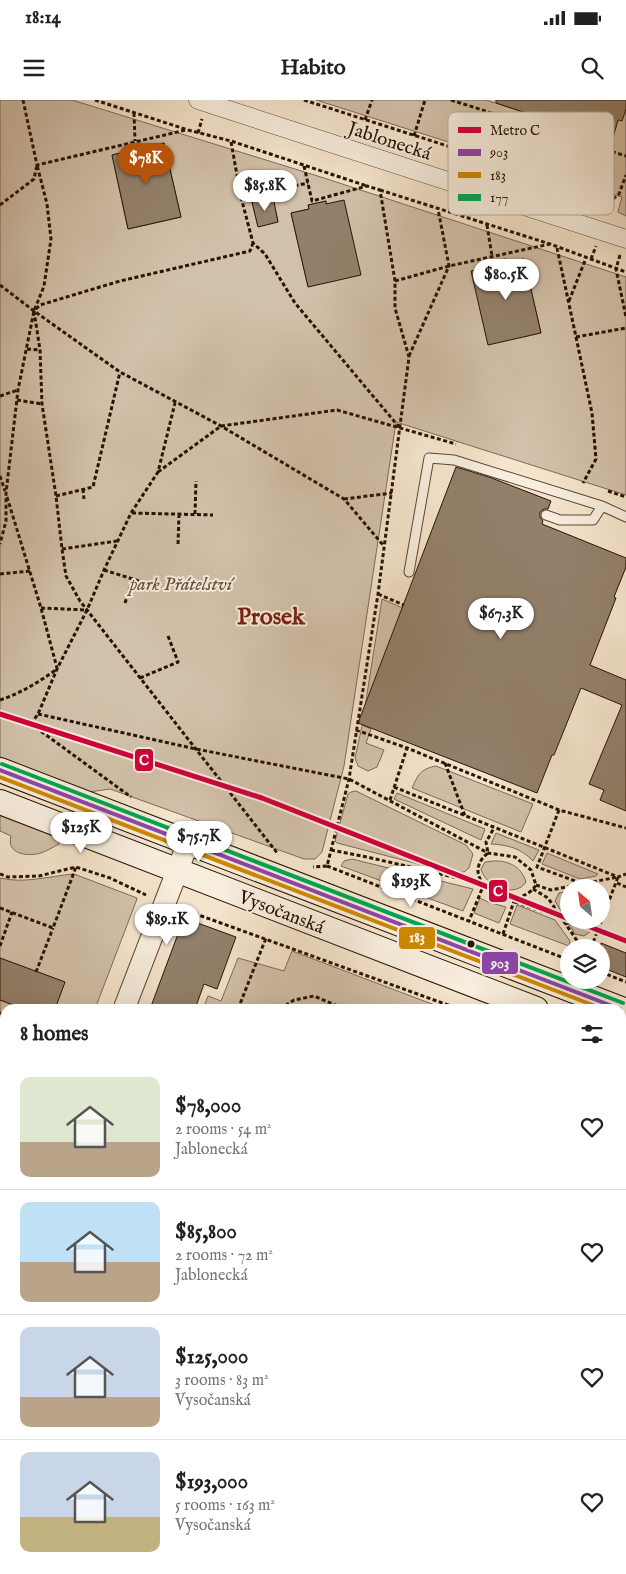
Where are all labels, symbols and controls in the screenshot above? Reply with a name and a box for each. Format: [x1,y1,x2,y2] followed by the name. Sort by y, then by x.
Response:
[25,6,61,30] text: 18:14
[20,54,48,82] icon: menu
[280,54,346,82] text: Habito
[578,54,606,82] icon: search
[448,112,614,215] legend
[343,117,435,167] street label: Jablonecká
[490,122,540,140] text: Metro C
[116,142,176,185] pin: $78K
[489,144,508,162] text: 903
[129,149,163,169] text: $78K
[490,167,506,185] text: 183
[224,170,306,212] pin: $85.8K
[244,176,286,196] text: $85.8K
[490,189,508,207] text: 177
[465,258,547,301] pin: $80.5K
[484,265,528,285] text: $80.5K
[126,573,236,597] park label: park Přátelství
[460,598,542,640] pin: $67.3K
[237,602,306,633] district label: Prosek
[479,604,523,624] text: $67.3K
[134,748,154,772] line badge: C
[139,752,149,770] text: C
[46,812,116,854] pin: $125K
[61,818,101,838] text: $125K
[158,820,240,863] pin: $75.7K
[177,827,221,847] text: $75.7K
[376,866,446,908] pin: $193K
[391,872,431,892] text: $193K
[488,879,508,903] line badge: C
[560,879,610,929] north arrow
[560,879,610,989] map controls
[493,883,503,901] text: C
[234,885,328,940] street label: Vysočanská
[126,904,208,946] pin: $89.1K
[145,910,189,930] text: $89.1K
[398,926,436,950] line badge: 183
[409,929,425,947] text: 183
[466,939,476,949] unlabelled marker
[560,939,610,989] button: layers
[481,951,519,975] line badge: 903
[490,955,509,973] text: 903
[578,1020,606,1048] icon: filters
[20,1021,88,1048] text: 8 homes
[175,1093,241,1120] text: $78,000
[60,1097,120,1157] icon: home
[578,1113,606,1141] icon: heart
[175,1120,272,1140] text: 2 rooms · 54 m²
[175,1140,248,1160] text: Jablonecká
[175,1219,237,1246] text: $85,800
[60,1222,120,1282] icon: home
[578,1238,606,1266] icon: heart
[175,1246,273,1266] text: 2 rooms · 72 m²
[175,1266,248,1286] text: Jablonecká
[175,1344,248,1371] text: $125,000
[60,1347,120,1407] icon: home
[578,1363,606,1391] icon: heart
[175,1371,269,1391] text: 3 rooms · 83 m²
[175,1391,251,1411] text: Vysočanská
[175,1469,248,1496] text: $193,000
[60,1472,120,1532] icon: home
[578,1488,606,1516] icon: heart
[175,1496,275,1516] text: 5 rooms · 163 m²
[175,1516,251,1536] text: Vysočanská

